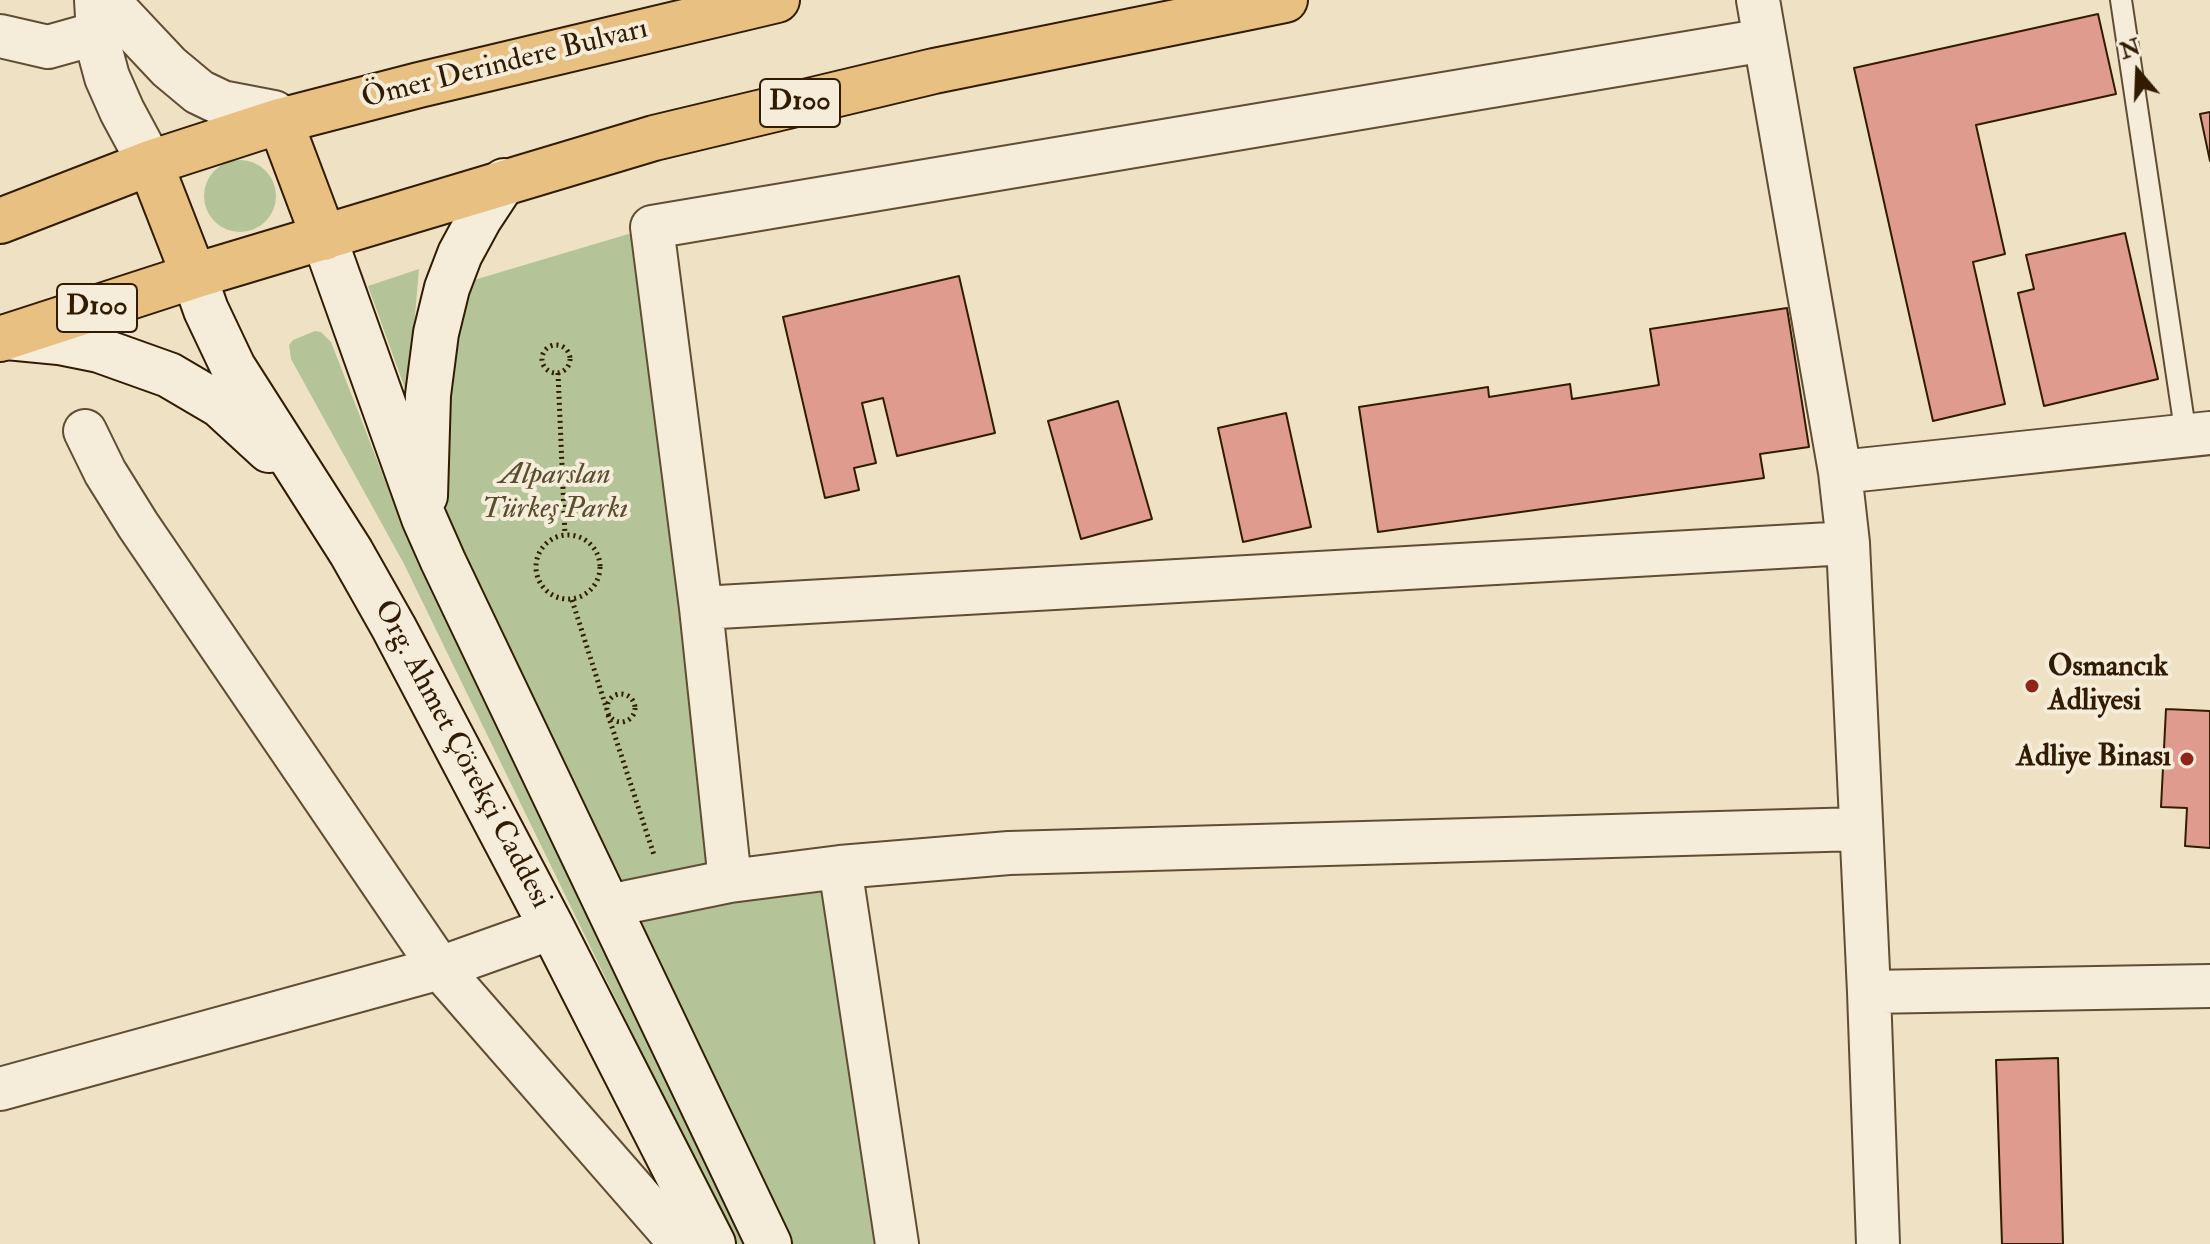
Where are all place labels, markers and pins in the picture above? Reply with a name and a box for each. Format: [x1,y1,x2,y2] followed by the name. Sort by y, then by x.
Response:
[2048,651,2168,722] place label: Osmancık Adliyesi
[2023,677,2041,695] marker: Osmancık Adliyesi
[2016,741,2171,777] place label: Adliye Binası
[2178,750,2196,768] marker: Adliye Binası

